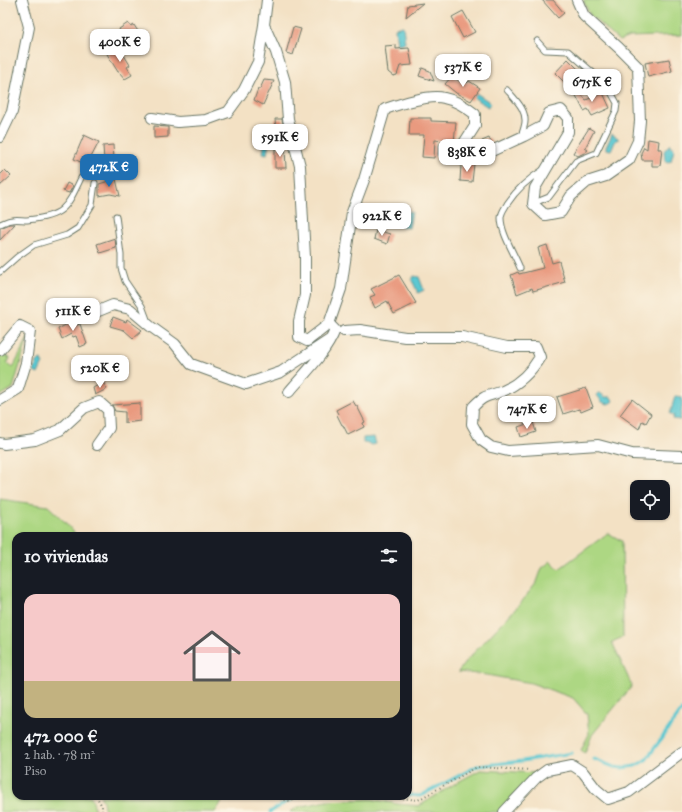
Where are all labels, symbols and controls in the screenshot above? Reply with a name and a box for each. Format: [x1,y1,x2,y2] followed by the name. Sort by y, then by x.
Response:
[87,29,153,63] pin: 400K €
[99,34,141,50] text: 400K €
[430,54,496,88] pin: 537K €
[444,59,482,75] text: 537K €
[559,69,625,103] pin: 675K €
[572,74,612,90] text: 675K €
[247,124,313,158] pin: 591K €
[261,129,299,145] text: 591K €
[434,139,500,173] pin: 838K €
[448,144,486,160] text: 838K €
[76,154,142,188] pin: 472K €
[89,159,129,175] text: 472K €
[349,203,415,237] pin: 922K €
[362,208,402,224] text: 922K €
[40,298,106,332] pin: 511K €
[55,303,91,319] text: 511K €
[67,355,133,389] pin: 520K €
[80,360,120,376] text: 520K €
[494,396,560,430] pin: 747K €
[507,401,547,417] text: 747K €
[630,480,670,520] map controls
[630,480,670,520] button: locate
[378,545,400,567] icon: filters
[24,546,108,567] text: 10 viviendas
[176,620,248,692] icon: home
[24,726,98,747] text: 472 000 €
[24,747,95,763] text: 2 hab. · 78 m²
[24,763,46,779] text: Piso

